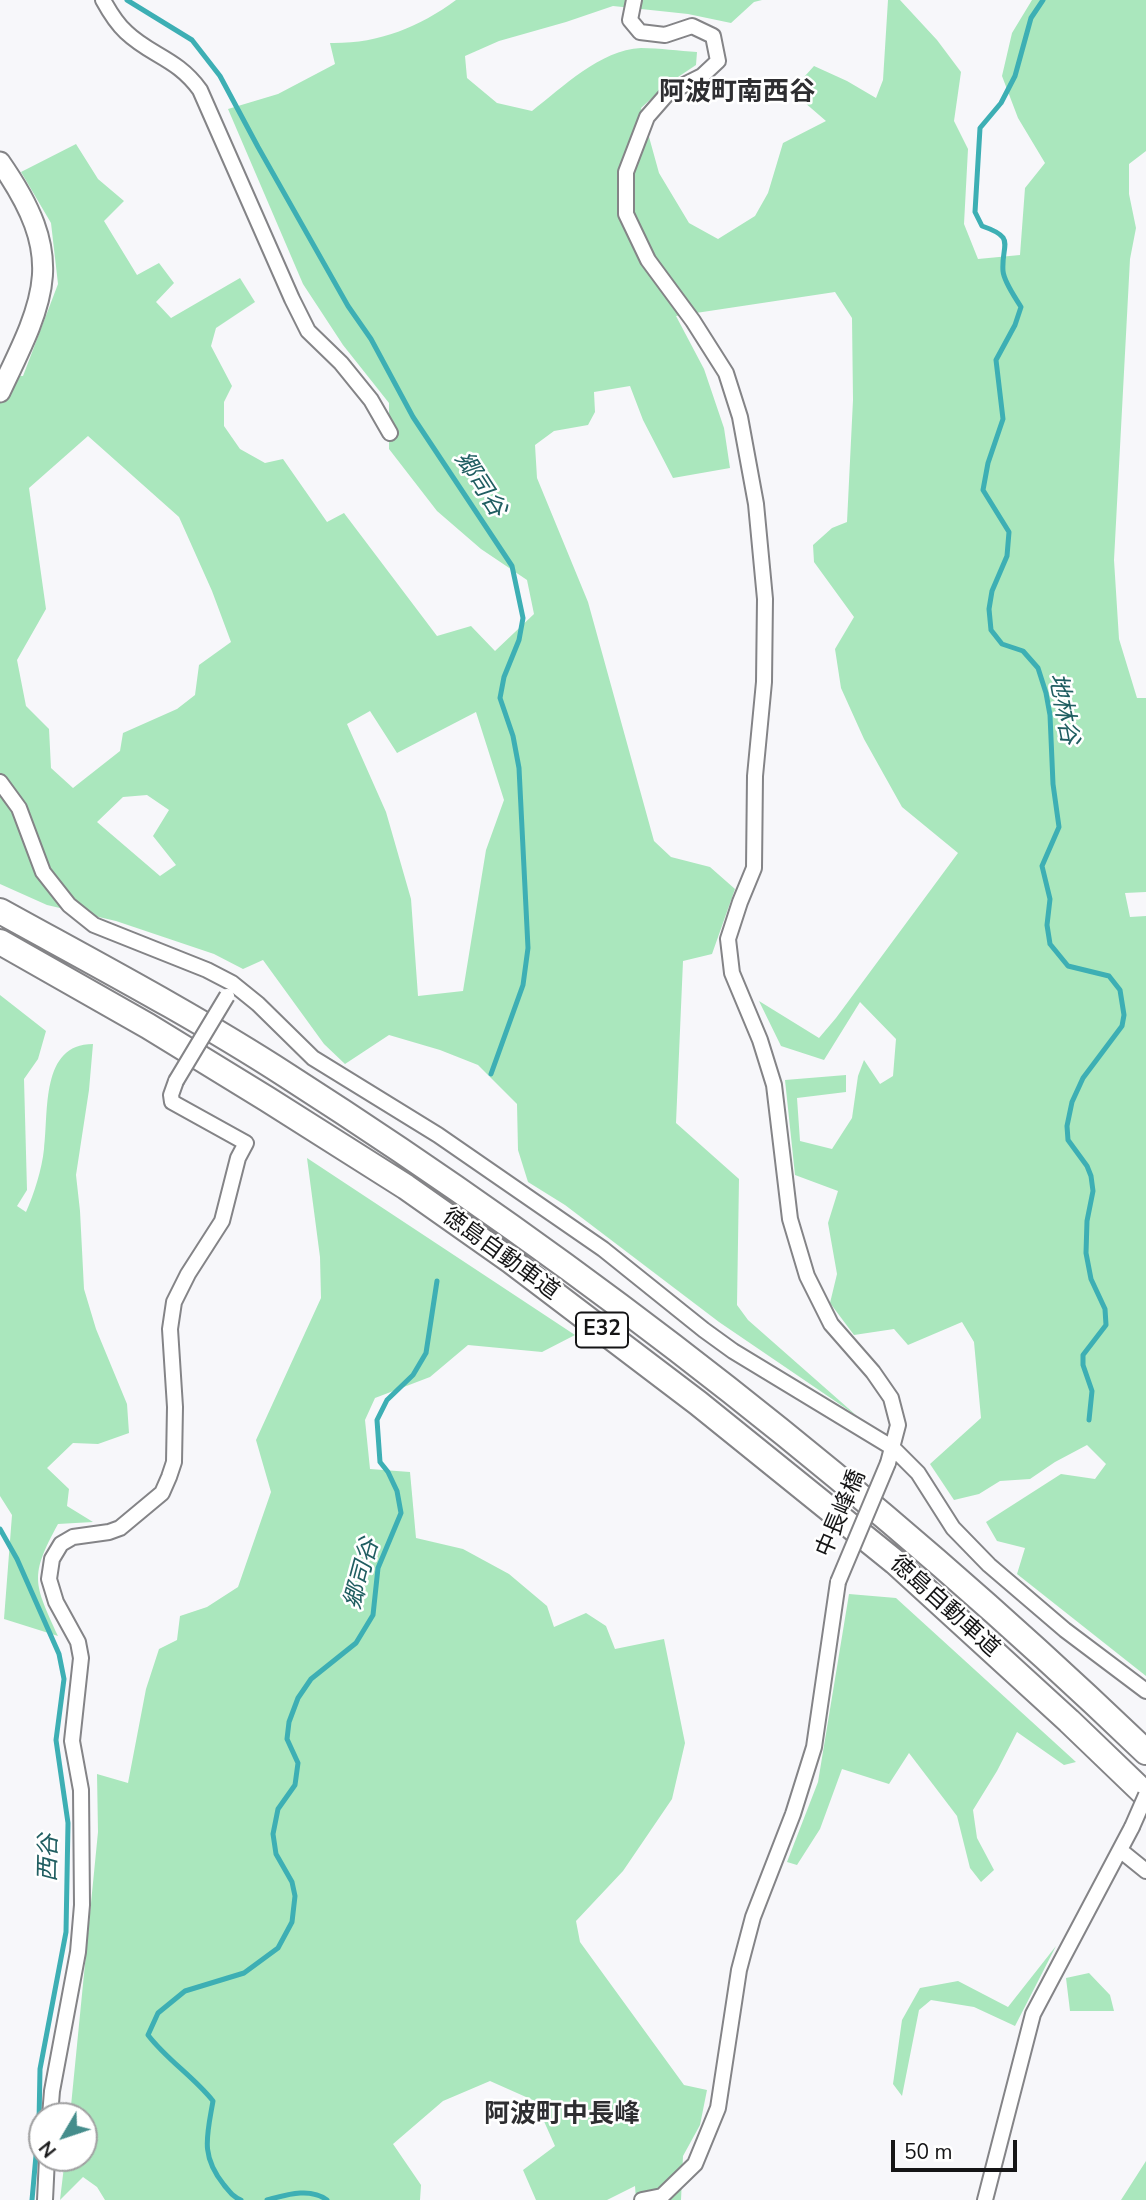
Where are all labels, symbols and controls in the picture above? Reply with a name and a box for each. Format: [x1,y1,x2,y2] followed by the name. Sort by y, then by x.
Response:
[659,78,815,110] district label: 阿波町南西谷
[447,447,511,523] water label: 郷司谷
[1041,671,1083,747] water label: 地林谷
[436,1203,564,1307] street label: 徳島自動車道
[576,1312,628,1348] road number: E32
[811,1466,873,1562] street label: 中長峰橋
[340,1535,386,1613] water label: 郷司谷
[883,1551,1005,1663] street label: 徳島自動車道
[35,1834,65,1882] water label: 西谷
[484,2100,640,2132] district label: 阿波町中長峰
[28,2102,98,2172] north arrow
[894,2126,1020,2170] scale bar
[34,2135,63,2163] text: N
[904,2138,953,2166] text: 50 m

